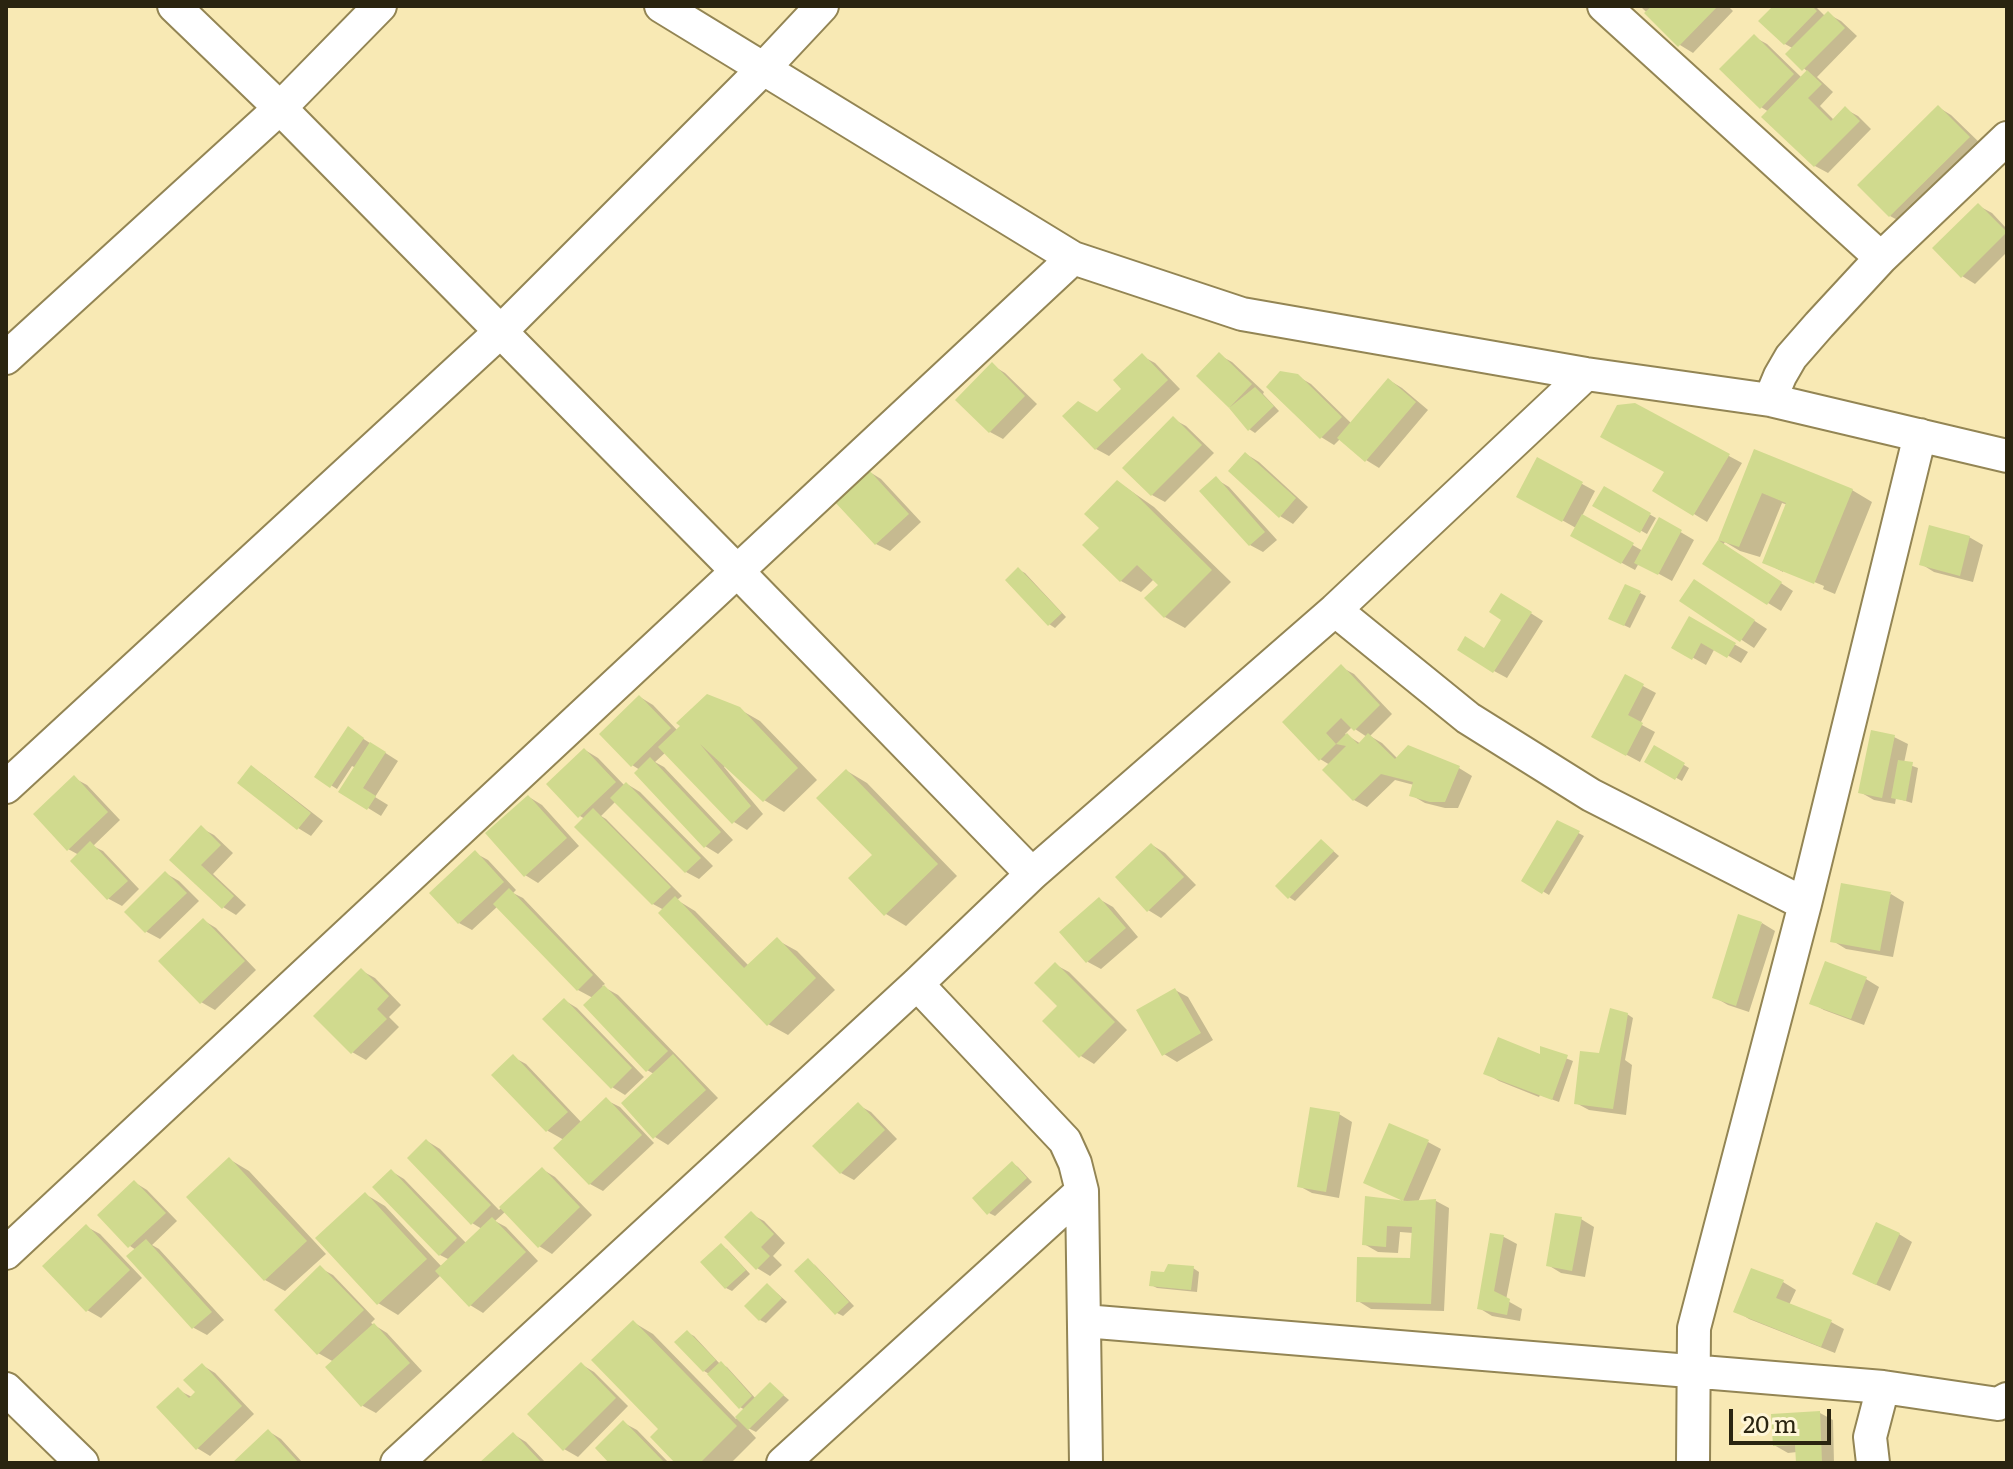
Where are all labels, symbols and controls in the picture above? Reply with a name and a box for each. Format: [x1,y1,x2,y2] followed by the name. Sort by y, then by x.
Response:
[1733,1393,1835,1443] scale bar
[1743,1405,1797,1440] text: 20 m

